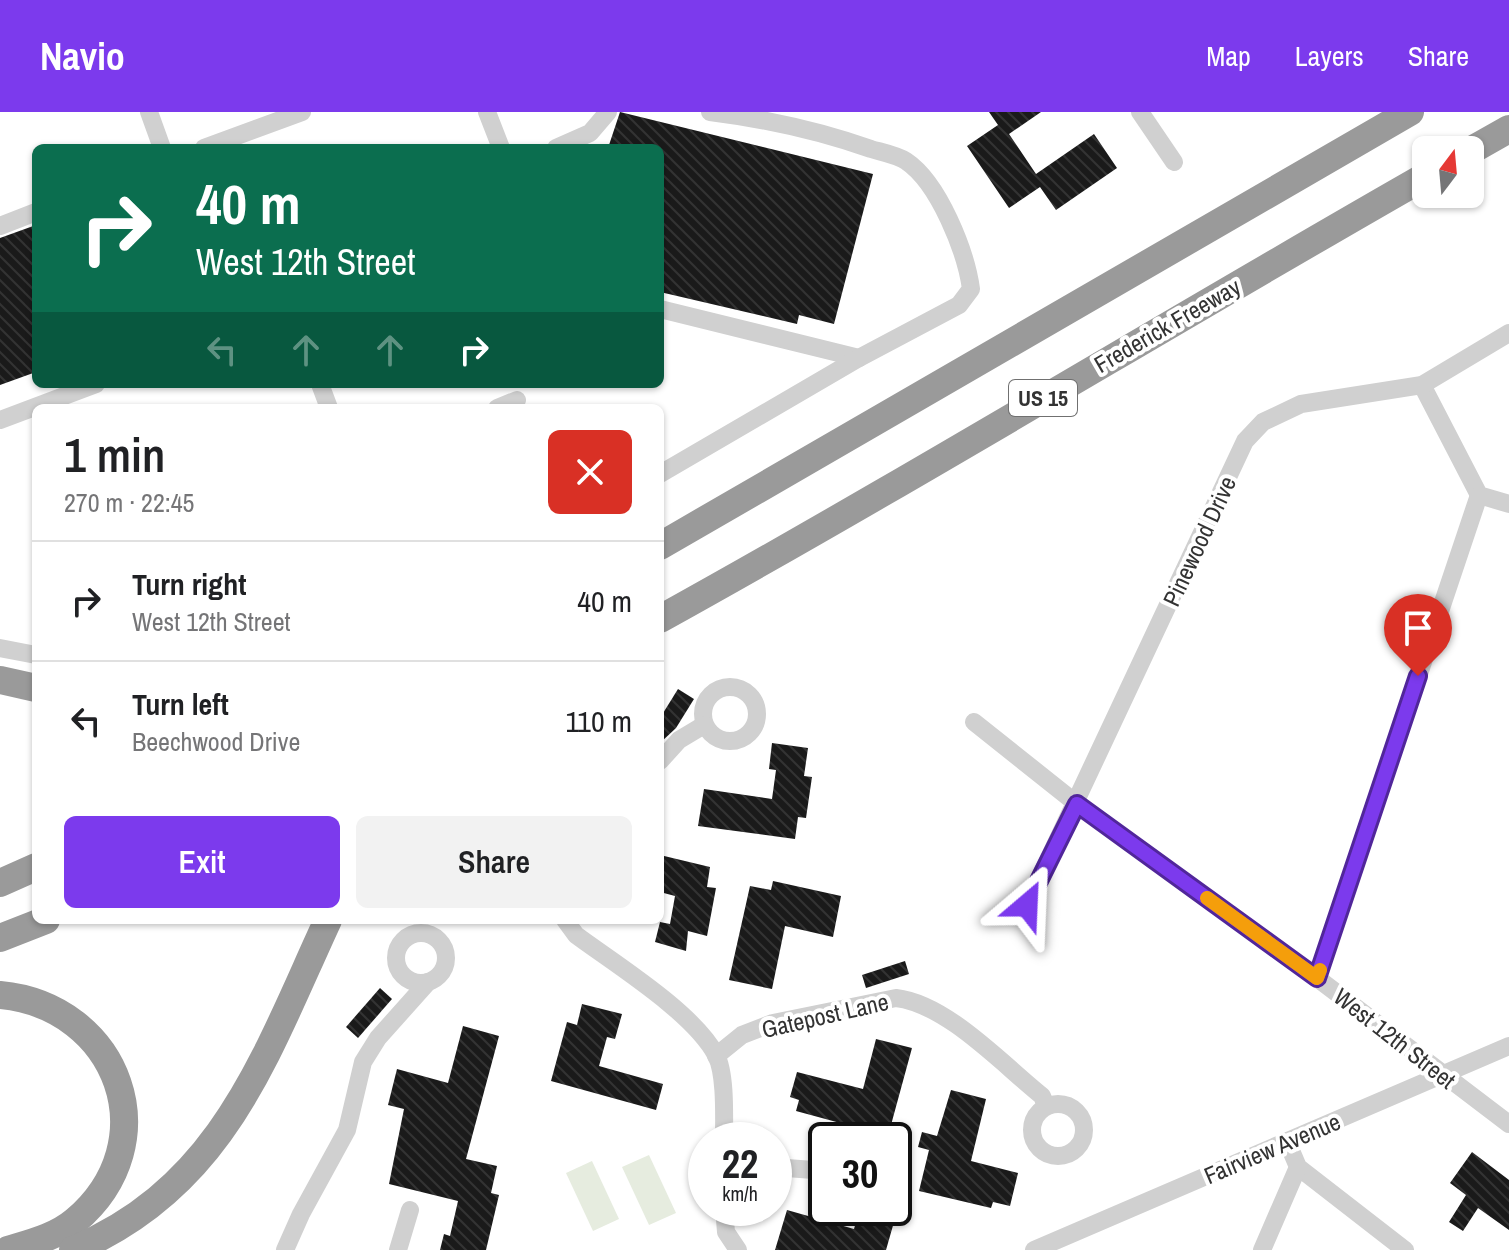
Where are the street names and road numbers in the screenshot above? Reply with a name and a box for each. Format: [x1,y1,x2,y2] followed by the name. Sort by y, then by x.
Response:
[1088,270,1246,380] street label: Frederick Freeway
[1009,380,1077,416] road number: US 15
[1155,471,1243,611] street label: Pinewood Drive
[1328,980,1463,1096] street label: West 12th Street
[758,985,892,1045] street label: Gatepost Lane
[1199,1105,1345,1191] street label: Fairview Avenue

